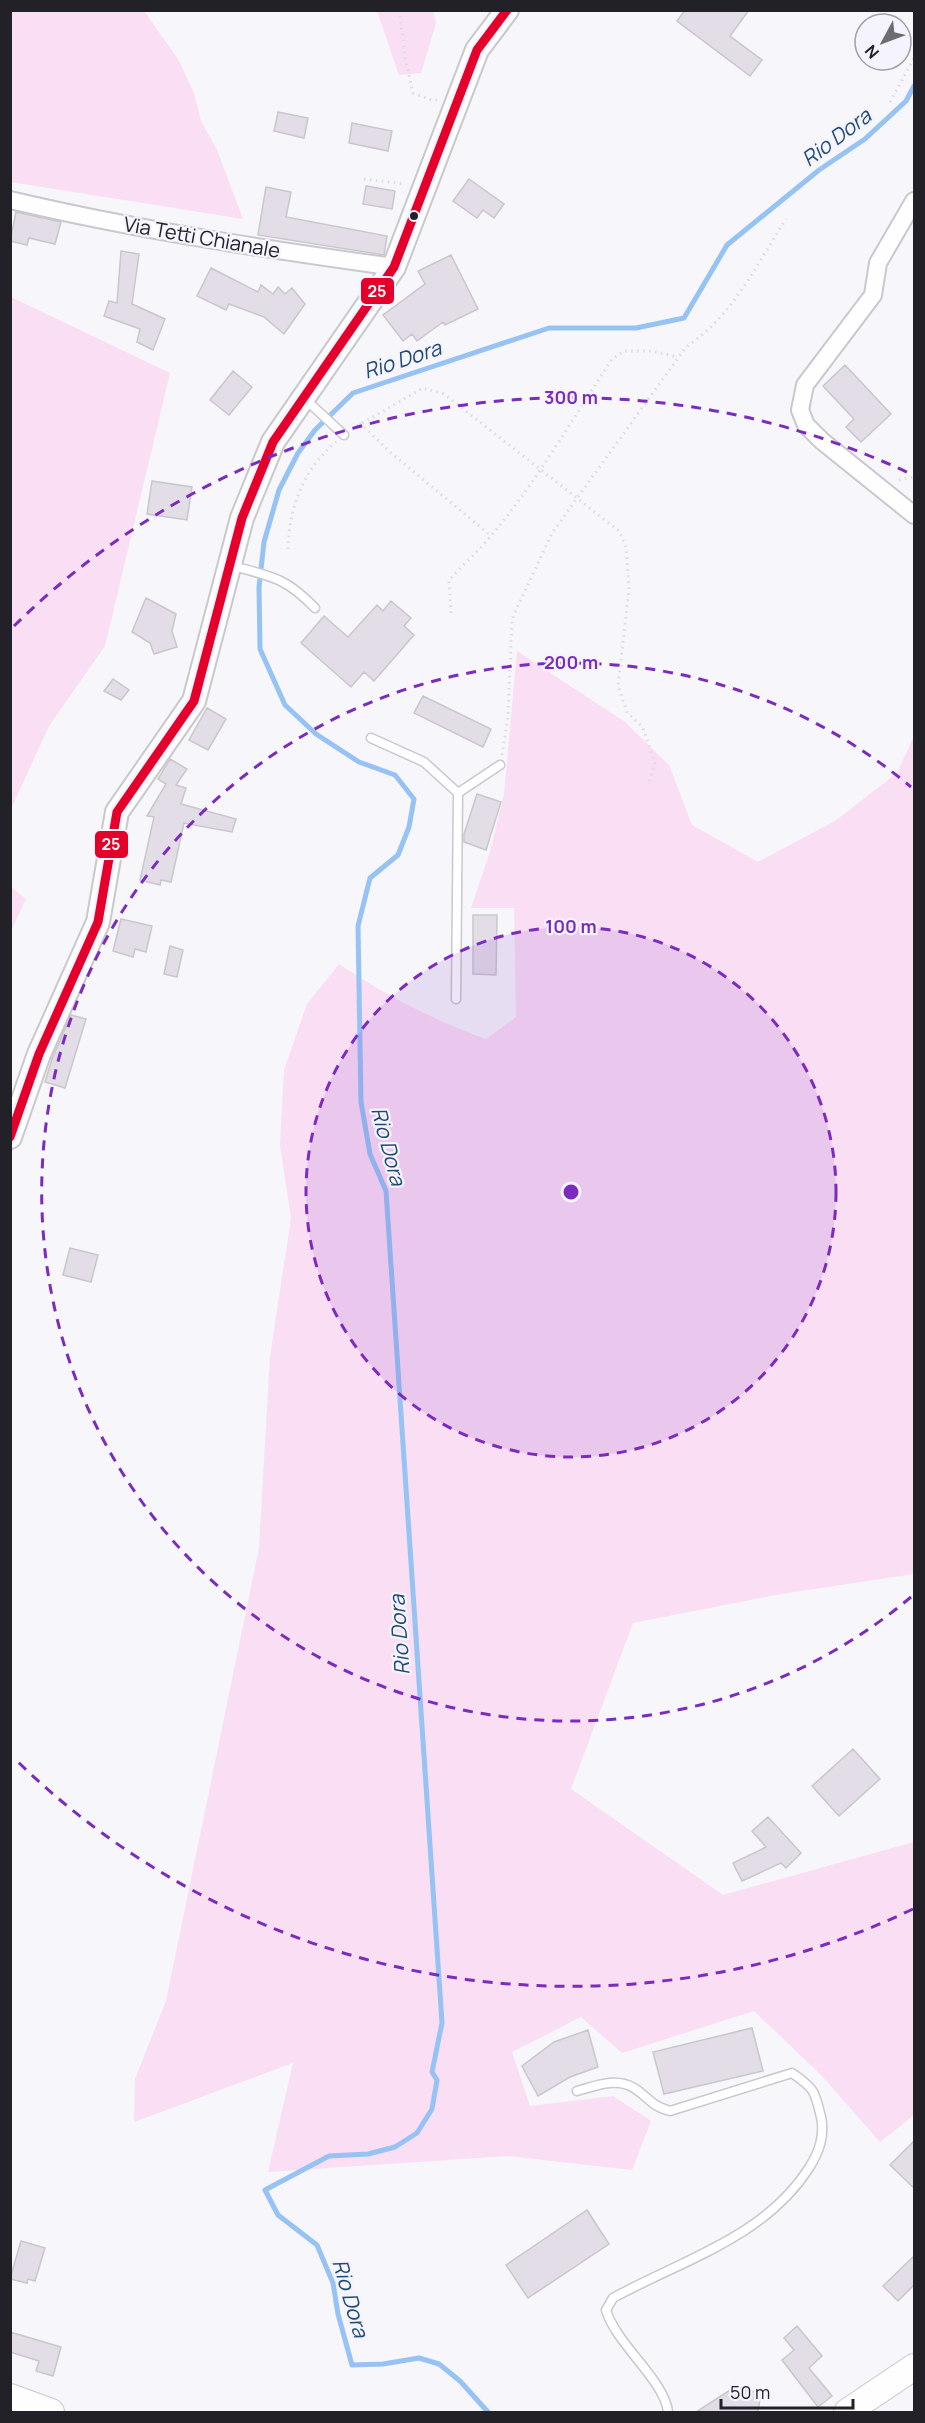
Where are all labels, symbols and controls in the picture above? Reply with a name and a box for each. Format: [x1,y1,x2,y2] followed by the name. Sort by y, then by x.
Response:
[853,12,913,72] north arrow
[860,40,884,63] text: N
[796,101,877,172] water label: Rio Dora
[122,210,282,264] street label: Via Tetti Chianale
[408,210,420,222] unlabelled marker
[360,277,395,305] line badge: 25
[368,280,386,302] text: 25
[360,333,446,385] water label: Rio Dora
[544,385,598,409] text: 300 m
[544,650,598,674] text: 200 m
[94,830,129,859] line badge: 25
[102,833,120,855] text: 25
[545,914,597,938] text: 100 m
[365,1104,413,1190] water label: Rio Dora
[561,1182,581,1202] centre of rings
[382,1593,416,1676] water label: Rio Dora
[327,2256,376,2342] water label: Rio Dora
[721,2372,853,2410] scale bar
[730,2380,770,2404] text: 50 m

